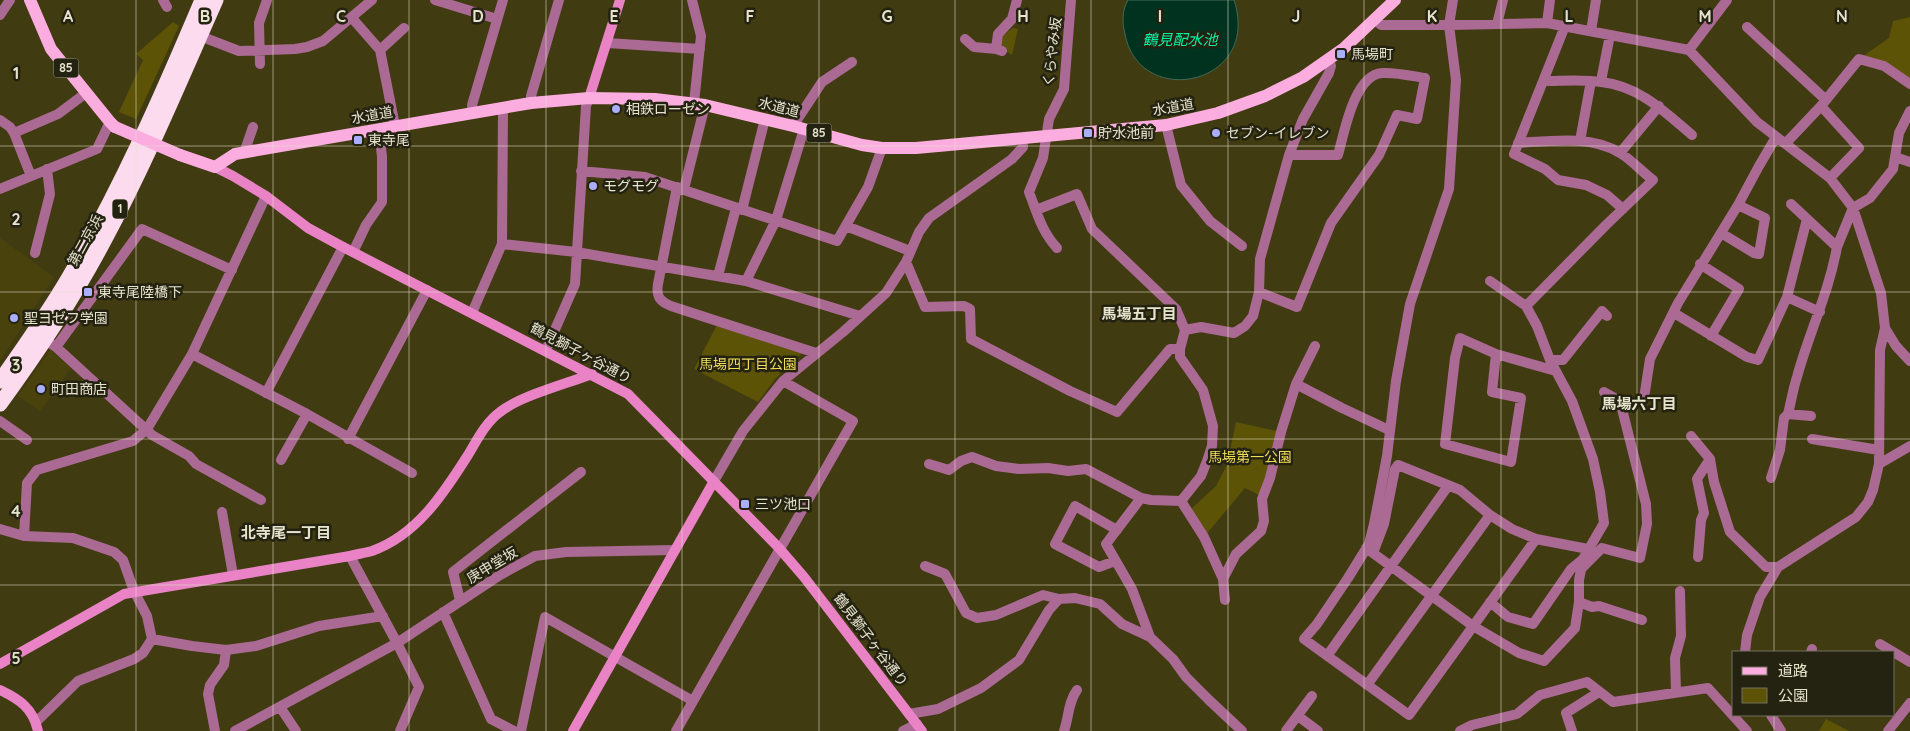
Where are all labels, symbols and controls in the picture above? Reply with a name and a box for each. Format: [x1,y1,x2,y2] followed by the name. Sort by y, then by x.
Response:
[63,6,74,26] text: A
[200,6,210,26] text: B
[336,6,346,26] text: C
[472,6,484,26] text: D
[609,6,619,26] text: E
[746,6,755,26] text: F
[881,6,893,26] text: G
[1017,6,1029,26] text: H
[1158,6,1162,26] text: I
[1292,6,1300,26] text: J
[1427,6,1437,26] text: K
[1565,6,1574,26] text: L
[1698,6,1712,26] text: M
[1836,6,1848,26] text: N
[1039,16,1065,88] street label: くらやみ坂
[1142,30,1219,49] water label: 鶴見配水池
[1351,45,1393,63] place label: 馬場町
[1335,48,1347,60] marker: 馬場町
[54,58,78,78] road number: 85
[13,63,19,83] text: 1
[756,93,802,121] street label: 水道道
[1151,94,1195,120] street label: 水道道
[626,100,710,118] place label: 相鉄ローゼン
[350,102,394,128] street label: 水道道
[610,103,622,115] marker: 相鉄ローゼン
[806,124,832,142] road number: 85
[1098,124,1154,142] place label: 貯水池前
[1226,124,1329,142] place label: セブン-イレブン
[1082,127,1094,139] marker: 貯水池前
[1210,127,1222,139] marker: セブン-イレブン
[368,131,410,149] place label: 東寺尾
[352,134,364,146] marker: 東寺尾
[603,177,659,195] place label: モグモグ
[587,180,599,192] marker: モグモグ
[112,200,128,218] road number: 1
[11,209,21,229] text: 2
[64,211,106,269] street label: 第二京浜
[98,283,182,301] place label: 東寺尾陸橋下
[82,286,94,298] marker: 東寺尾陸橋下
[1101,304,1177,323] district label: 馬場五丁目
[24,309,108,327] place label: 聖ヨゼフ学園
[8,312,20,324] marker: 聖ヨゼフ学園
[527,319,635,387] street label: 鶴見獅子ヶ谷通り
[12,355,20,375] text: 3
[699,355,797,373] park label: 馬場四丁目公園
[51,380,107,398] place label: 町田商店
[35,383,47,395] marker: 町田商店
[1601,394,1677,413] district label: 馬場六丁目
[1208,448,1292,466] park label: 馬場第一公園
[755,495,811,513] place label: 三ツ池口
[739,498,751,510] marker: 三ツ池口
[11,501,21,521] text: 4
[241,523,331,542] district label: 北寺尾一丁目
[463,543,521,587] street label: 庚申堂坂
[830,590,912,690] street label: 鶴見獅子ヶ谷通り
[11,648,21,668] text: 5
[1732,651,1895,716] legend
[1778,661,1808,680] text: 道路
[1778,686,1808,705] text: 公園

